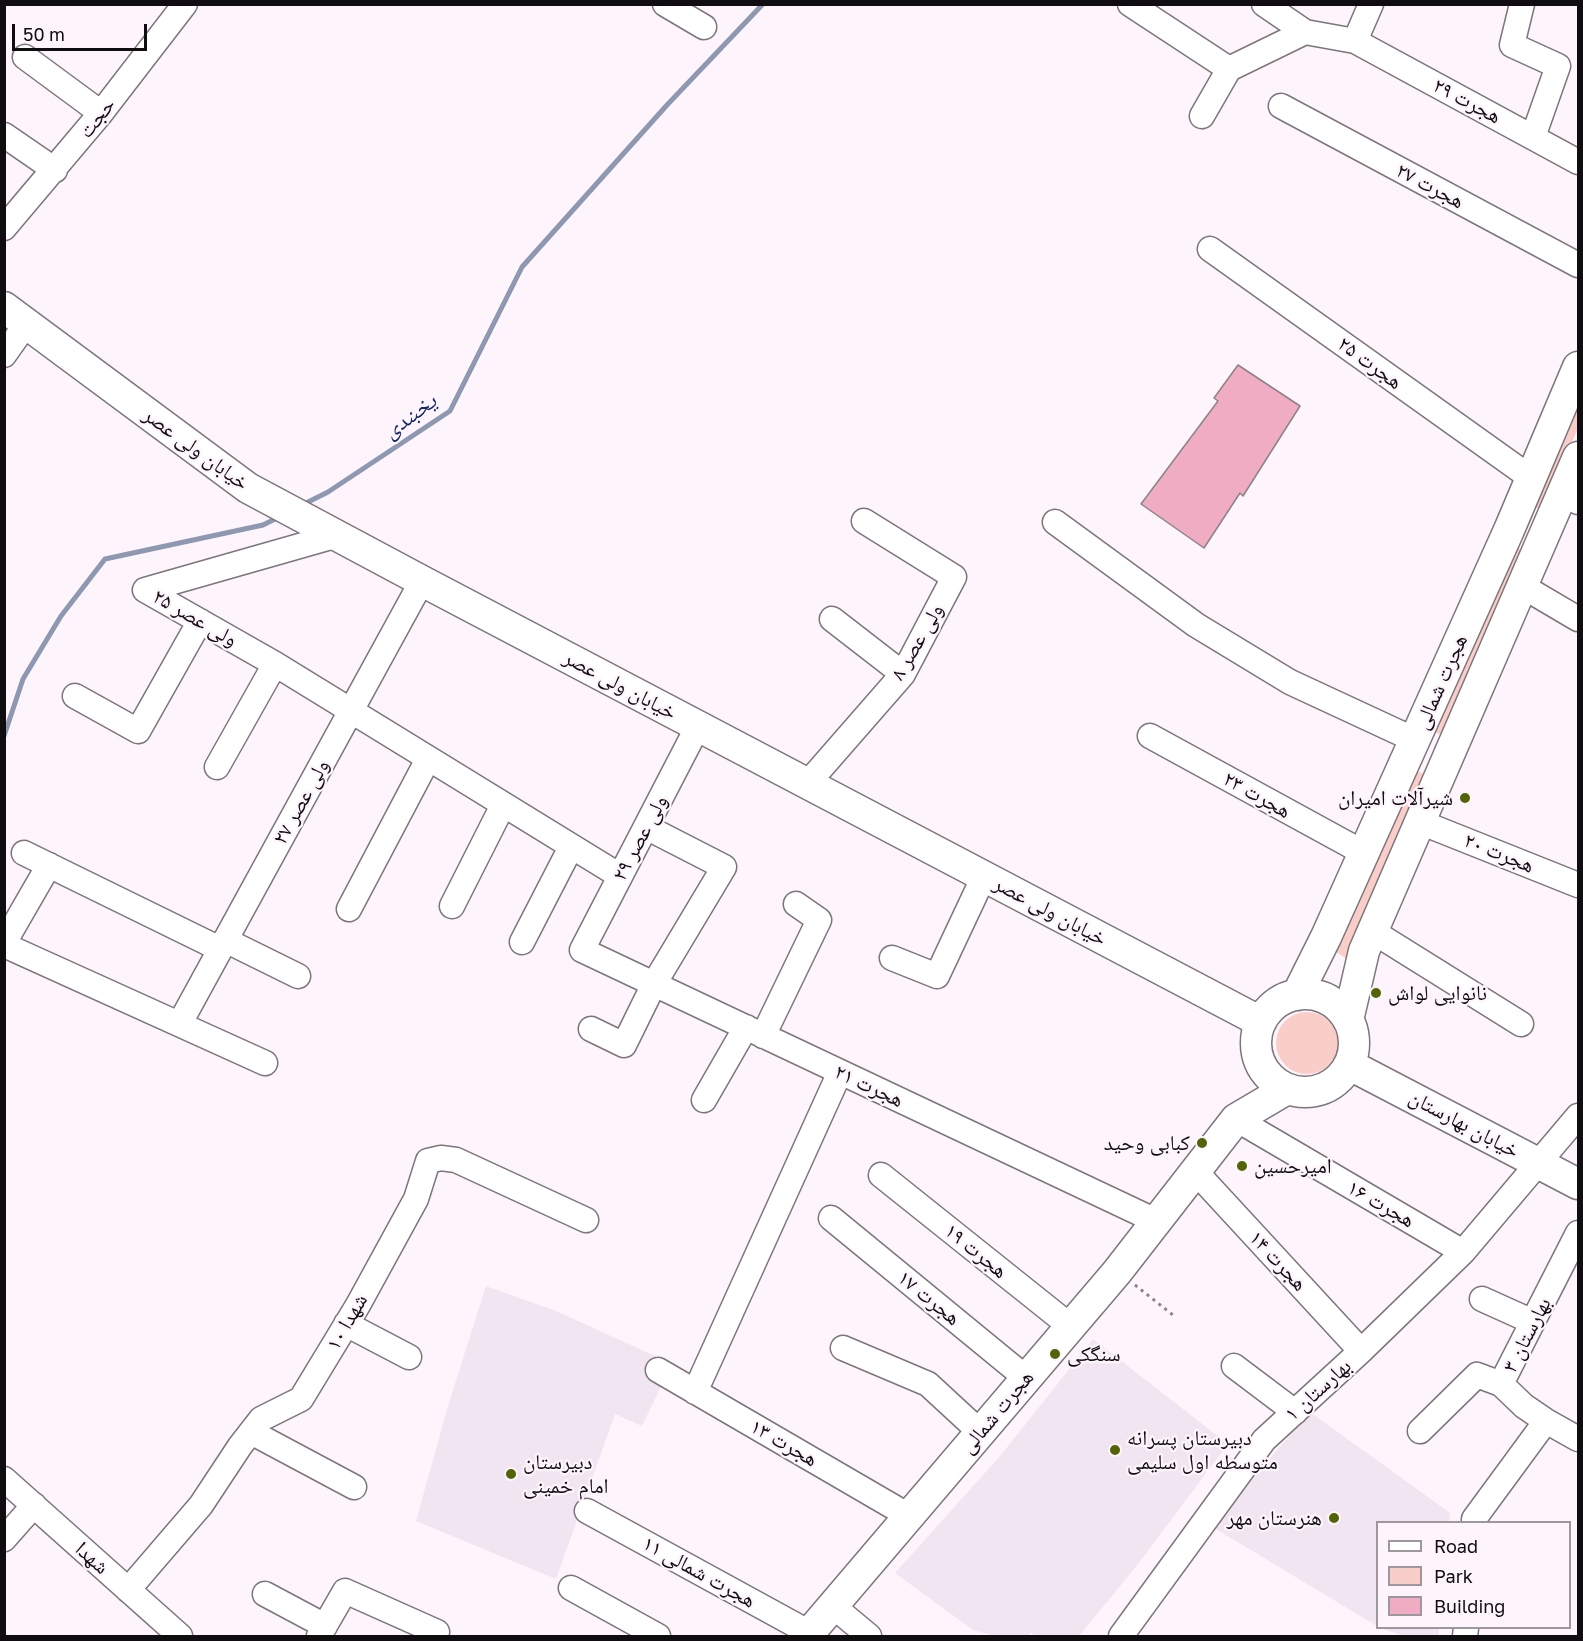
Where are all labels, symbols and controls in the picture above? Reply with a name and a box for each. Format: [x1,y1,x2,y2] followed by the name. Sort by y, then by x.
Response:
[15,12,150,50] scale bar
[23,23,65,45] text: 50 m
[1429,73,1505,129] street label: هجرت ۲۹
[73,93,121,143] street label: حجت
[1392,158,1468,214] street label: هجرت ۲۷
[1333,331,1407,395] street label: هجرت ۲۵
[378,388,442,444] water label: یخبندی
[138,402,254,496] street label: خیابان ولی عصر
[148,584,242,652] street label: ولی عصر ۲۵
[885,599,949,685] street label: ولی عصر ۸
[1409,631,1473,733] street label: هجرت شمالی
[559,645,681,725] street label: خیابان ولی عصر
[267,755,335,849] street label: ولی عصر ۲۷
[1219,766,1295,824] street label: هجرت ۲۳
[1338,785,1453,811] place label: شیرآلات امیران
[607,791,673,885] street label: ولی عصر ۲۹
[1458,791,1472,805] marker: شیرآلات امیران
[1460,828,1538,878] street label: هجرت ۲۰
[989,871,1111,951] street label: خیابان ولی عصر
[1388,980,1487,1006] place label: نانوایی لواش
[1369,986,1383,1000] marker: نانوایی لواش
[830,1059,908,1113] street label: هجرت ۲۱
[1405,1084,1523,1164] street label: خیابان بهارستان
[1104,1130,1190,1156] place label: کبابی وحید
[1195,1136,1209,1150] marker: کبابی وحید
[1254,1153,1332,1179] place label: امیرحسین
[1235,1159,1249,1173] marker: امیرحسین
[1343,1175,1419,1233] street label: هجرت ۱۶
[940,1218,1012,1284] street label: هجرت ۱۹
[1244,1226,1312,1296] street label: هجرت ۱۴
[893,1265,965,1331] street label: هجرت ۱۷
[321,1289,373,1355] street label: شهدا ۱۰
[1497,1293,1557,1377] street label: بهارستان ۳
[1067,1341,1121,1367] place label: سنگکی
[1048,1347,1062,1361] marker: سنگکی
[1280,1354,1356,1426] street label: بهارستان ۱
[955,1365,1039,1459] street label: هجرت شمالی
[746,1414,822,1472] street label: هجرت ۱۳
[1127,1425,1278,1475] place label: دبیرستان پسرانه متوسطه اول سلیمی
[1108,1443,1122,1457] marker: دبیرستان پسرانه متوسطه اول سلیمی
[523,1449,609,1499] place label: دبیرستان امام خمینی
[504,1467,518,1481] marker: دبیرستان امام خمینی
[1226,1505,1322,1531] place label: هنرستان مهر
[1327,1511,1341,1525] marker: هنرستان مهر
[1376,1521,1571,1629] legend
[638,1531,760,1613] street label: هجرت شمالی ۱۱
[1434,1535,1478,1557] text: Road
[70,1536,114,1580] street label: شهدا
[1434,1565,1473,1587] text: Park
[1434,1595,1505,1617] text: Building

